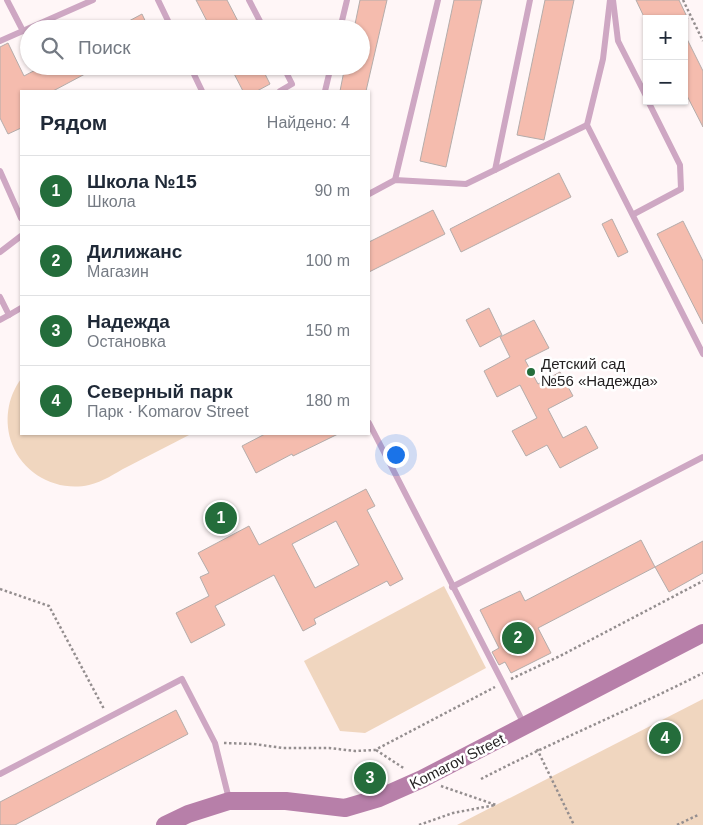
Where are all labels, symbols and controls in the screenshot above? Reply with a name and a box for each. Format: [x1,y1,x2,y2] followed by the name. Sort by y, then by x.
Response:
[643,15,688,105] map controls
[643,15,688,60] button: +
[20,20,370,75] search box
[38,34,66,62] icon: search
[78,37,131,58] text: Поиск
[643,60,688,105] button: −
[40,111,107,134] text: Рядом
[267,114,350,131] text: Найдено: 4
[87,171,197,192] text: Школа №15
[52,182,60,199] text: 1
[314,182,350,199] text: 90 m
[87,193,136,210] text: Школа
[87,241,182,262] text: Дилижанс
[52,252,60,269] text: 2
[306,252,350,269] text: 100 m
[87,263,149,280] text: Магазин
[87,311,170,332] text: Надежда
[52,322,60,339] text: 3
[306,322,350,339] text: 150 m
[87,333,166,350] text: Остановка
[541,355,658,389] place label: Детский сад №56 «Надежда»
[525,366,537,378] marker: Детский сад №56 «Надежда»
[87,381,233,402] text: Северный парк
[52,392,60,409] text: 4
[306,392,350,409] text: 180 m
[87,403,249,420] text: Парк · Komarov Street
[383,442,409,468] your location
[205,499,237,537] pin: 1
[502,619,534,657] pin: 2
[649,719,681,757] pin: 4
[407,729,508,792] street label: Komarov Street
[354,759,386,797] pin: 3

